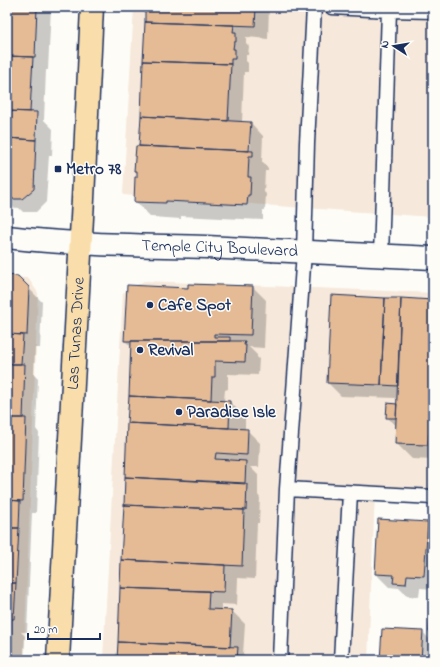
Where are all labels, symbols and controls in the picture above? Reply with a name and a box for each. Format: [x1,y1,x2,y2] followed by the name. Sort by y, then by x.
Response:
[374,26,414,66] north arrow
[377,39,394,49] text: N
[66,157,122,182] place label: Metro 78
[53,164,63,174] marker: Metro 78
[141,233,299,264] street label: Temple City Boulevard
[60,276,91,390] street label: Las Tunas Drive
[158,293,231,318] place label: Cafe Spot
[145,300,155,310] marker: Cafe Spot
[148,338,193,363] place label: Revival
[135,345,145,355] marker: Revival
[187,400,277,425] place label: Paradise Isle
[174,407,184,417] marker: Paradise Isle
[28,615,100,641] scale bar
[34,621,57,639] text: 20 m

